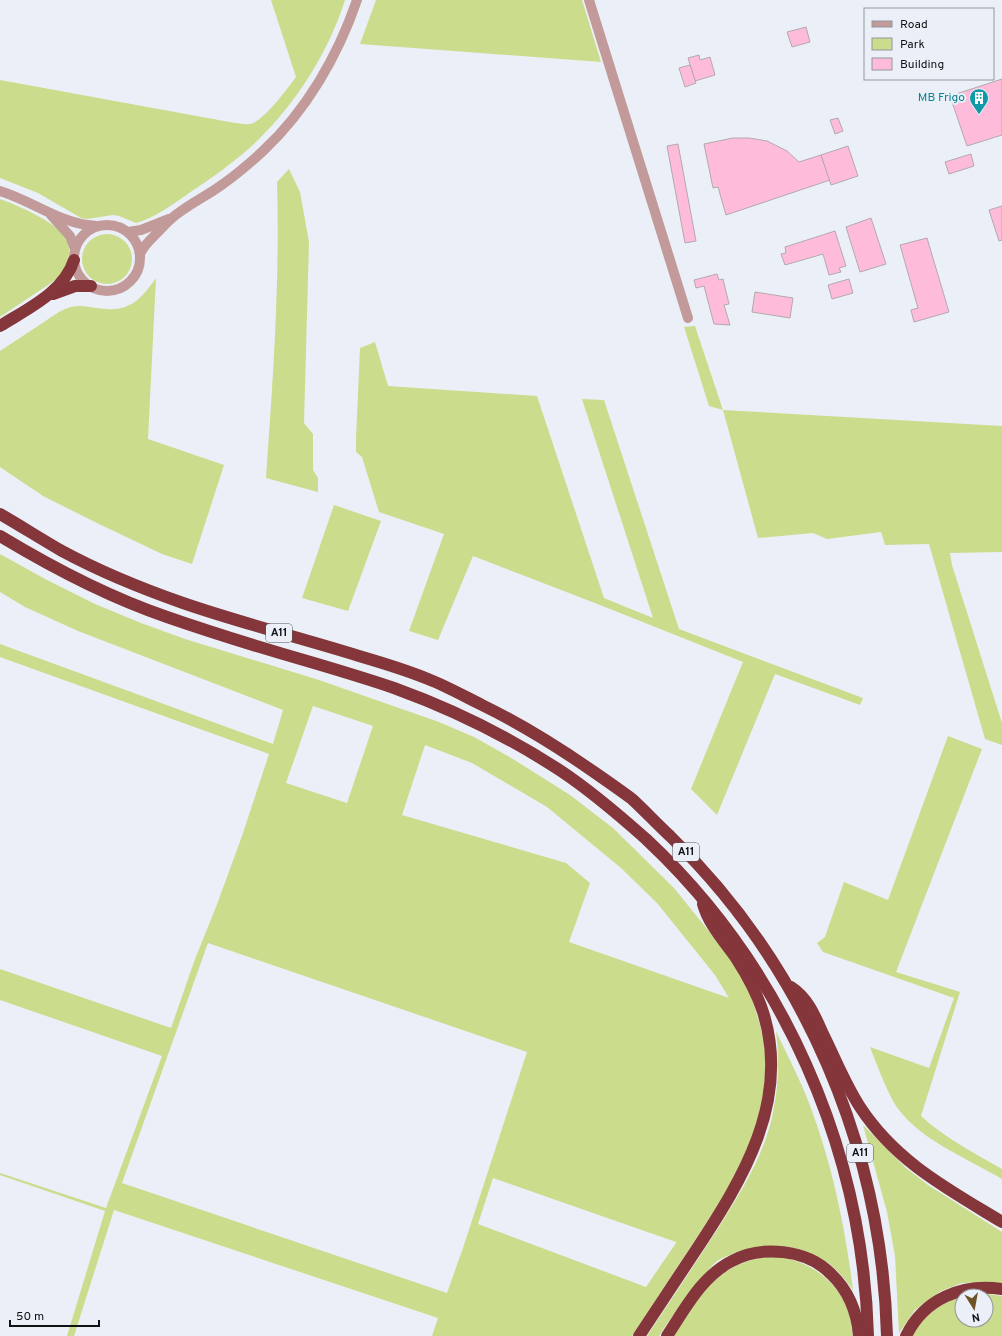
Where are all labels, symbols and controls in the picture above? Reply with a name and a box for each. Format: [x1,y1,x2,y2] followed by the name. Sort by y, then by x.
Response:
[864,8,994,80] legend
[900,17,928,33] text: Road
[900,37,925,53] text: Park
[900,57,944,73] text: Building
[968,87,990,115] building icon: MB Frigo
[918,90,965,106] place label: MB Frigo
[266,624,292,642] road number: A11
[673,843,699,861] road number: A11
[847,1144,873,1162] road number: A11
[954,1288,994,1328] north arrow
[10,1302,99,1328] scale bar
[16,1309,44,1325] text: 50 m
[971,1309,981,1324] text: N

